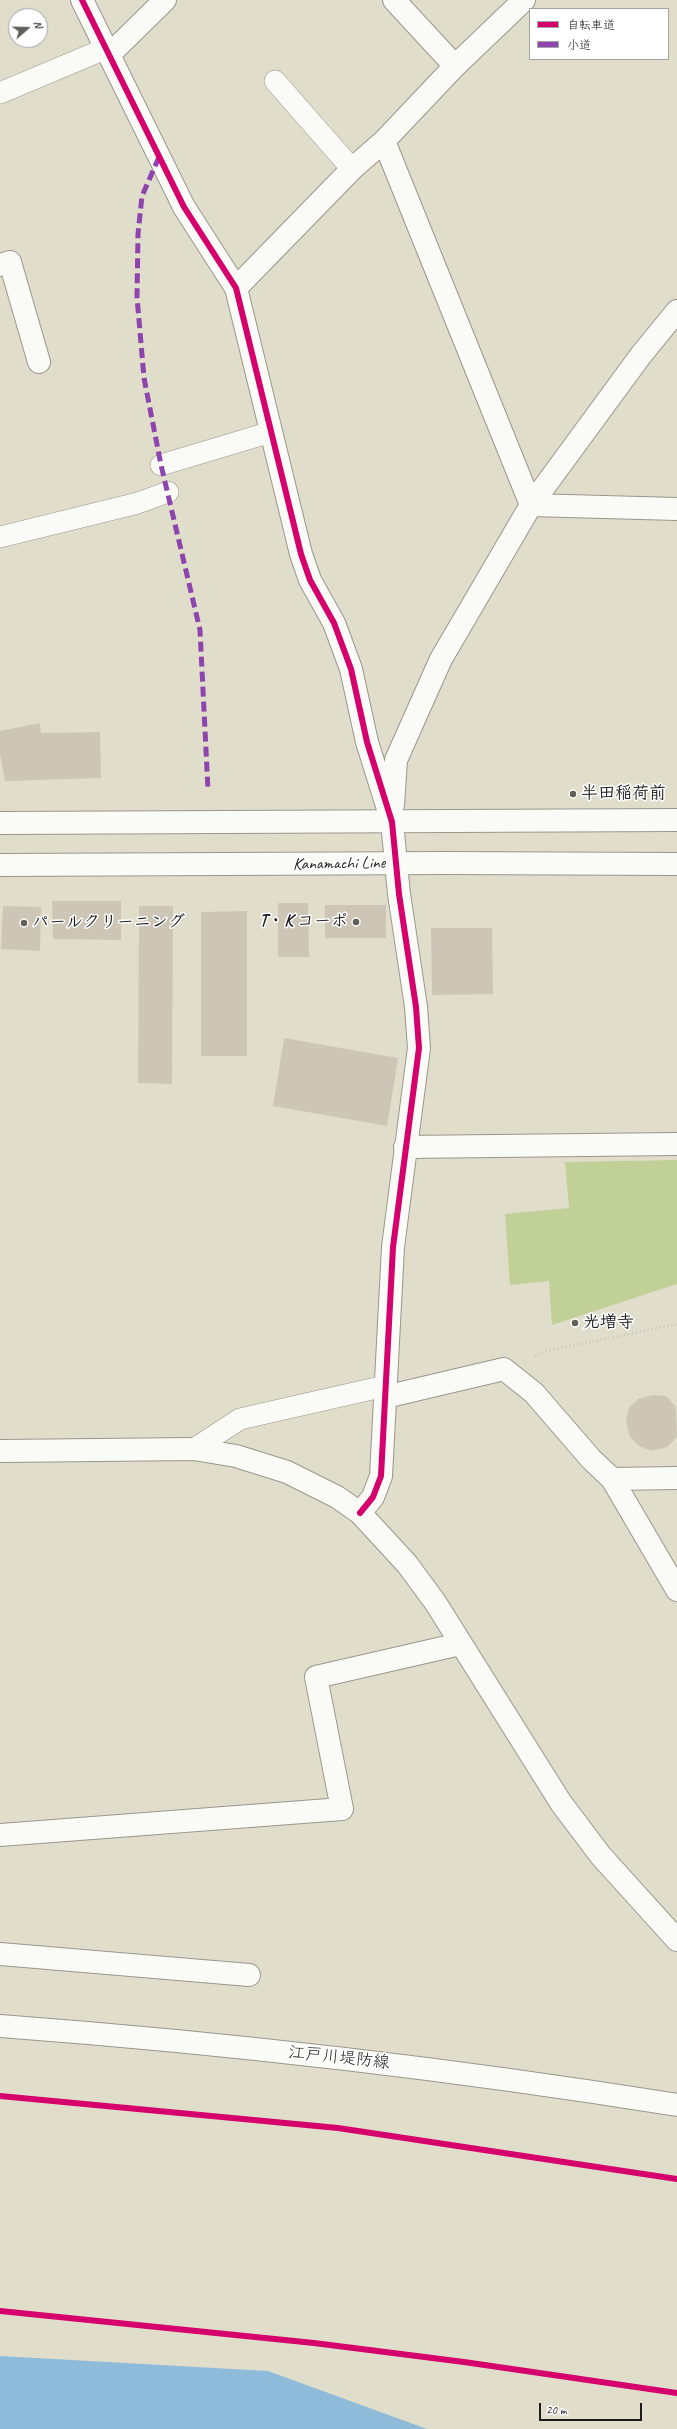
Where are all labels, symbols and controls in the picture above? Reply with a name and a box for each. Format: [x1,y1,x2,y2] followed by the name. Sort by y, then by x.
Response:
[8,8,48,48] north arrow
[529,8,669,60] legend
[567,17,615,33] text: 自転車道
[31,19,46,30] text: N
[567,37,591,53] text: 小道
[581,784,666,804] place label: 半田稲荷前
[568,789,578,799] marker: 半田稲荷前
[293,853,385,875] street label: Kanamachi Line
[259,912,348,932] place label: T・K コーポ
[32,913,185,933] place label: パールクリーニング
[351,917,361,927] marker: T・K コーポ
[19,918,29,928] marker: パールクリーニング
[583,1313,634,1333] place label: 光増寺
[570,1318,580,1328] marker: 光増寺
[287,2043,391,2073] street label: 江戸川堤防線
[541,2395,644,2421] scale bar
[546,2402,566,2418] text: 20 m

